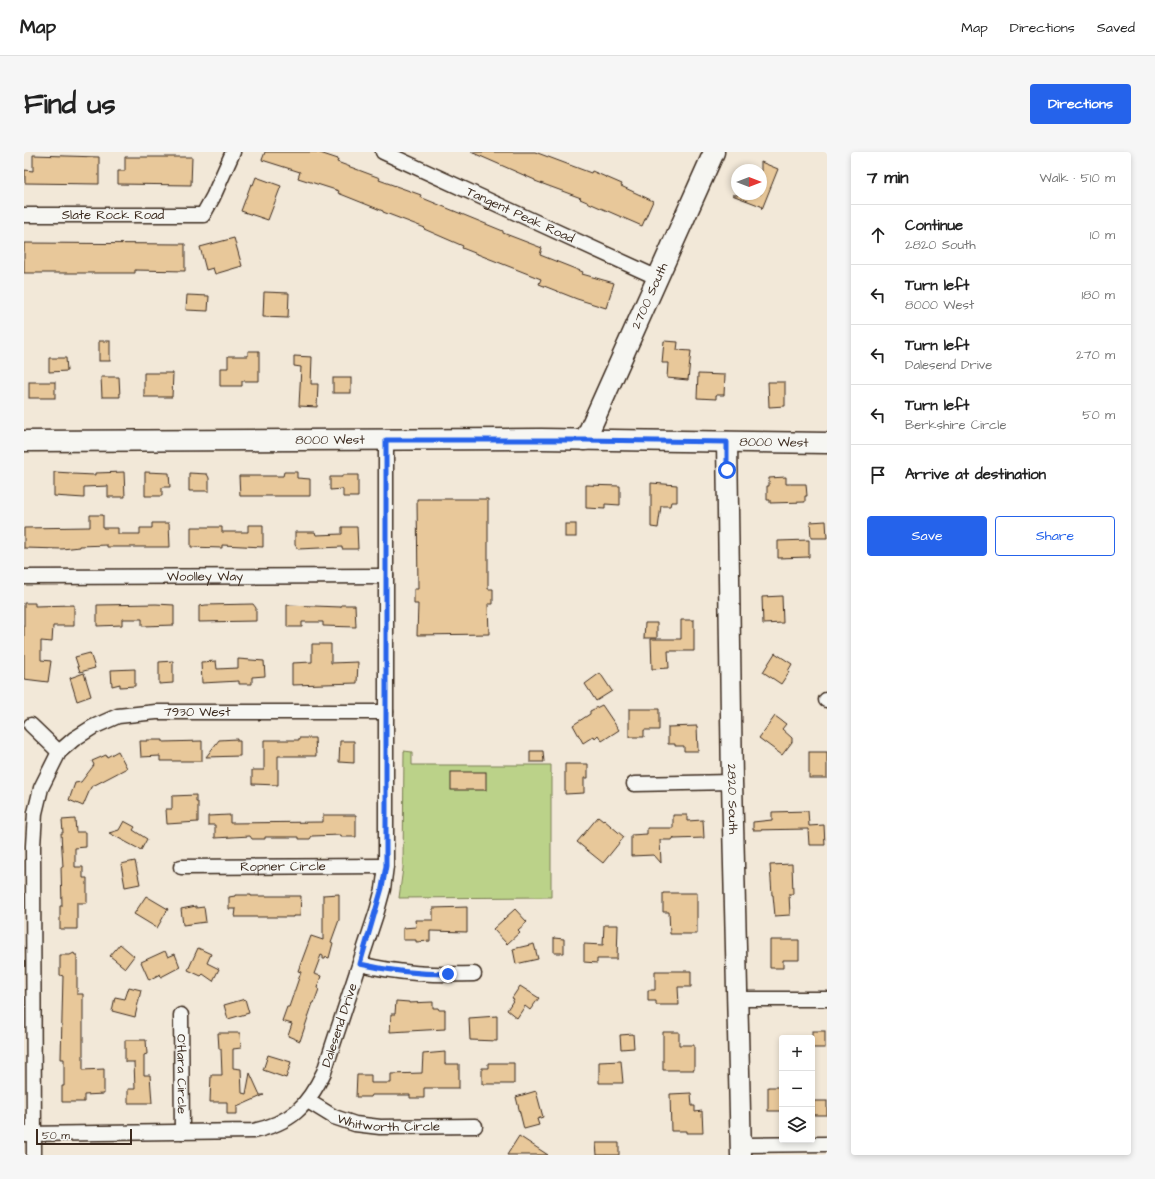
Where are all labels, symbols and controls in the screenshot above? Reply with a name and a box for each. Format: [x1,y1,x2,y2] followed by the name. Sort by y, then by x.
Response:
[20,14,56,41] text: Map
[961,18,988,38] text: Map
[1010,18,1075,38] text: Directions
[1097,18,1135,38] text: Saved
[1030,84,1131,124] button: Directions
[24,85,115,124] text: Find us
[731,164,767,200] north arrow
[867,166,909,190] text: 7 min
[1040,169,1115,187] text: Walk · 510 m
[463,182,578,248] street label: Tangent Peak Road
[62,206,165,224] street label: Slate Rock Road
[905,215,963,236] text: Continue
[867,224,889,246] icon: ahead
[1090,226,1115,244] text: 10 m
[905,236,976,254] text: 2820 South
[627,259,673,332] street label: 2700 South
[905,275,969,296] text: Turn left
[867,284,889,306] icon: left
[1081,286,1115,304] text: 180 m
[905,296,974,314] text: 8000 West
[905,335,969,356] text: Turn left
[867,344,889,366] icon: left
[1076,346,1115,364] text: 270 m
[905,356,992,374] text: Dalesend Drive
[905,395,969,416] text: Turn left
[867,404,889,426] icon: left
[1082,406,1115,424] text: 50 m
[905,416,1006,434] text: Berkshire Circle
[295,431,365,449] street label: 8000 West
[739,433,810,452] street label: 8000 West
[718,461,736,479] route start
[867,464,889,486] icon: arrive
[905,464,1046,485] text: Arrive at destination
[867,516,987,556] button: Save
[995,516,1115,556] button: Share
[167,567,243,587] street label: Woolley Way
[164,703,231,721] street label: 7930 West
[723,763,742,835] street label: 2820 South
[240,857,326,876] street label: Ropner Circle
[439,965,457,983] route end
[317,981,362,1069] street label: Dalesend Drive
[172,1034,191,1114] street label: O'Hara Circle
[779,1035,815,1143] map controls
[779,1035,815,1071] button: +
[779,1071,815,1107] button: −
[779,1107,815,1143] button: layers
[335,1110,440,1136] street label: Whitworth Circle
[36,1127,132,1146] scale bar
[42,1128,70,1143] text: 50 m

